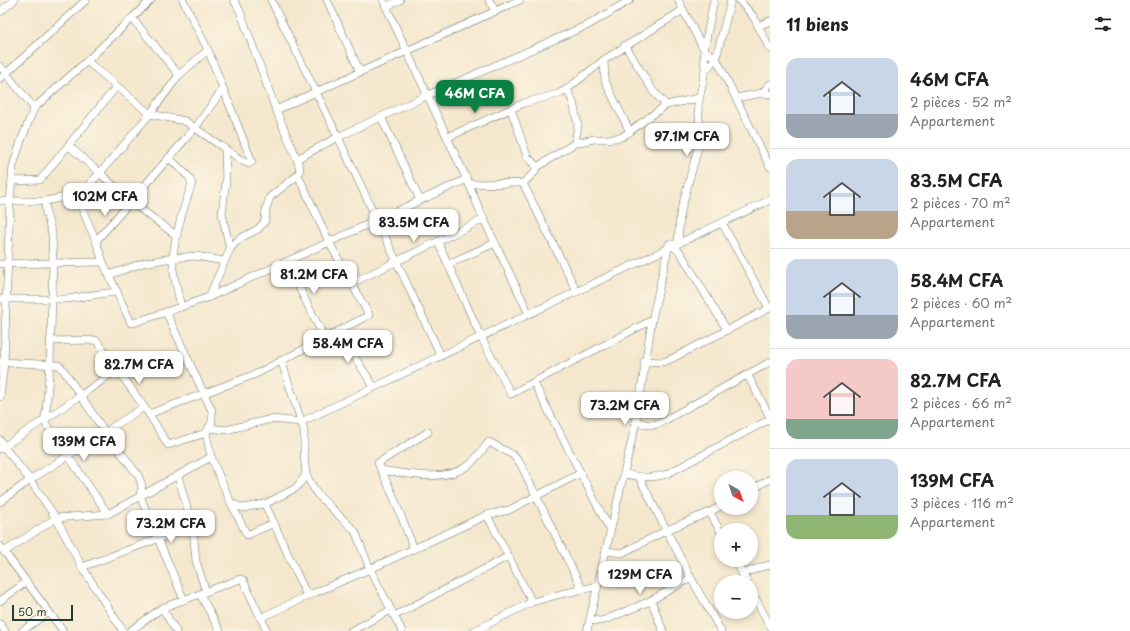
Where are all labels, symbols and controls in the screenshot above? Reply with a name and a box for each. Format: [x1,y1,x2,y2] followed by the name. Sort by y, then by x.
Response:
[786,11,849,37] text: 11 biens
[1092,13,1114,35] icon: filters
[910,66,989,92] text: 46M CFA
[818,74,866,122] icon: home
[438,80,512,114] pin: 46M CFA
[445,83,505,102] text: 46M CFA
[910,92,1012,111] text: 2 pièces · 52 m²
[910,111,995,130] text: Appartement
[641,123,733,157] pin: 97.1M CFA
[654,126,720,145] text: 97.1M CFA
[910,167,1003,193] text: 83.5M CFA
[818,175,866,223] icon: home
[64,183,146,217] pin: 102M CFA
[72,186,138,205] text: 102M CFA
[910,193,1011,212] text: 2 pièces · 70 m²
[368,209,460,243] pin: 83.5M CFA
[379,212,449,231] text: 83.5M CFA
[910,212,995,231] text: Appartement
[268,261,360,295] pin: 81.2M CFA
[280,264,348,283] text: 81.2M CFA
[910,267,1003,293] text: 58.4M CFA
[818,275,866,323] icon: home
[910,293,1012,312] text: 2 pièces · 60 m²
[910,312,995,331] text: Appartement
[302,330,394,364] pin: 58.4M CFA
[312,333,384,352] text: 58.4M CFA
[93,351,185,385] pin: 82.7M CFA
[104,354,174,373] text: 82.7M CFA
[910,367,1001,393] text: 82.7M CFA
[818,375,866,423] icon: home
[579,392,671,426] pin: 73.2M CFA
[910,393,1012,412] text: 2 pièces · 66 m²
[590,395,660,414] text: 73.2M CFA
[910,412,995,431] text: Appartement
[43,428,125,462] pin: 139M CFA
[52,431,116,450] text: 139M CFA
[910,467,994,493] text: 139M CFA
[714,471,758,515] north arrow
[714,471,758,619] map controls
[818,475,866,523] icon: home
[910,493,1014,512] text: 3 pièces · 116 m²
[125,510,217,544] pin: 73.2M CFA
[910,512,995,531] text: Appartement
[136,513,206,532] text: 73.2M CFA
[714,523,758,567] button: +
[599,561,681,595] pin: 129M CFA
[608,564,672,583] text: 129M CFA
[714,575,758,619] button: −
[12,603,73,622] scale bar
[18,603,47,620] text: 50 m

